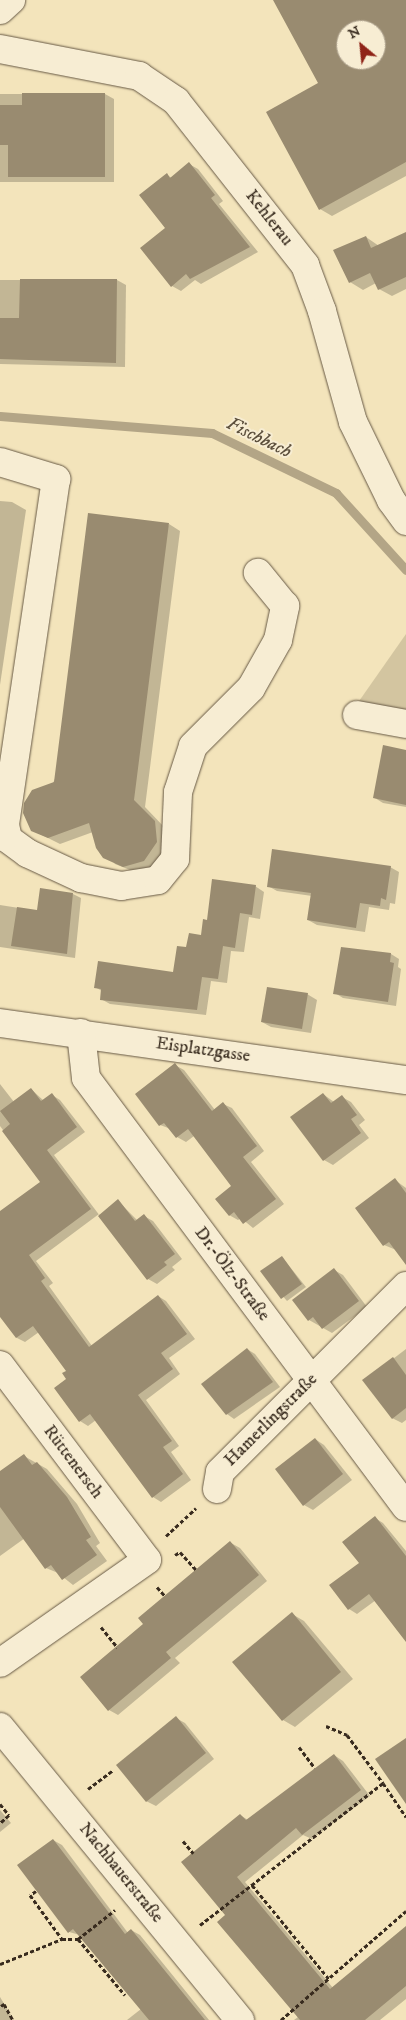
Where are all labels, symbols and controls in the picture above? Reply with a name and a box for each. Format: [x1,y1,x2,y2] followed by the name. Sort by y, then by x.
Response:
[336,20,386,70] north arrow
[345,22,364,43] text: N
[240,186,298,250] street label: Kehlerau
[223,413,295,463] water label: Fischbach
[155,1033,251,1067] street label: Eisplatzgasse
[190,1223,274,1325] street label: Dr.-Ölz-Straße
[220,1369,322,1471] street label: Hamerlingstraße
[38,1421,108,1503] street label: Rüttenersch
[74,1819,168,1927] street label: Nachbauerstraße

